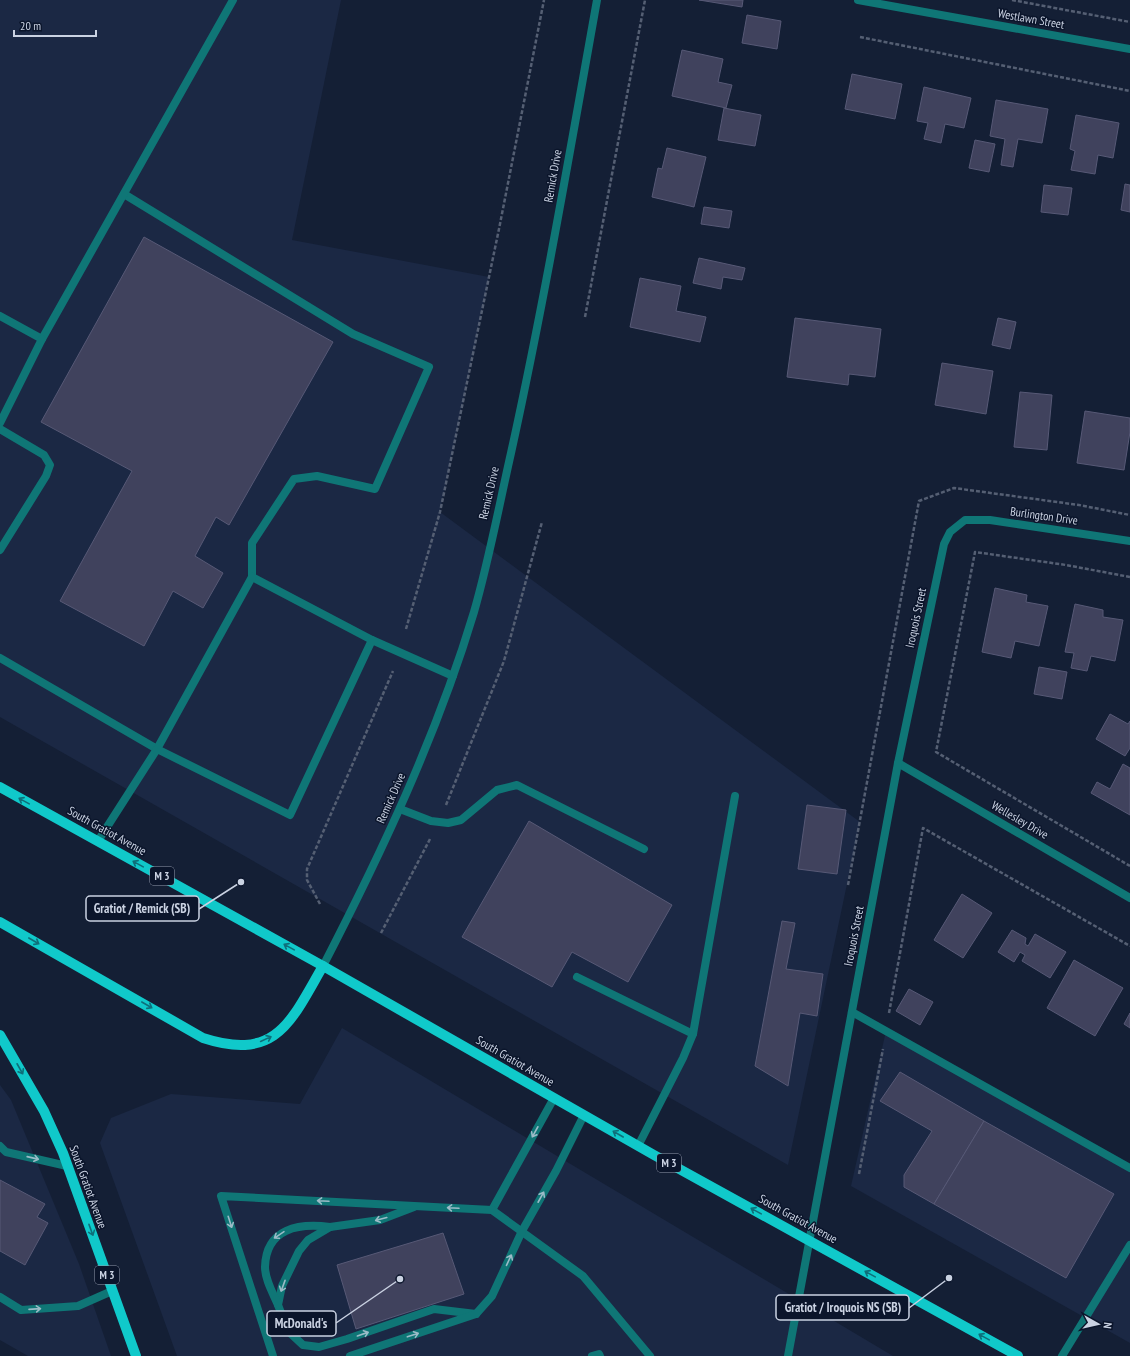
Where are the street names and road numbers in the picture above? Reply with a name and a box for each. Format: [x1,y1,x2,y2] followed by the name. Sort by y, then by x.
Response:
[997,5,1066,32] street label: Westlawn Street
[540,148,565,204] street label: Remick Drive
[475,465,502,521] street label: Remick Drive
[1009,503,1079,528] street label: Burlington Drive
[902,586,929,649] street label: Iroquois Street
[373,770,408,825] street label: Remick Drive
[989,797,1051,842] street label: Wellesley Drive
[65,803,149,858] street label: South Gratiot Avenue
[150,867,174,885] road number: M 3
[840,904,867,967] street label: Iroquois Street
[474,1032,557,1089] street label: South Gratiot Avenue
[66,1143,111,1231] street label: South Gratiot Avenue
[657,1154,681,1172] road number: M 3
[756,1191,840,1246] street label: South Gratiot Avenue
[95,1266,119,1284] road number: M 3

